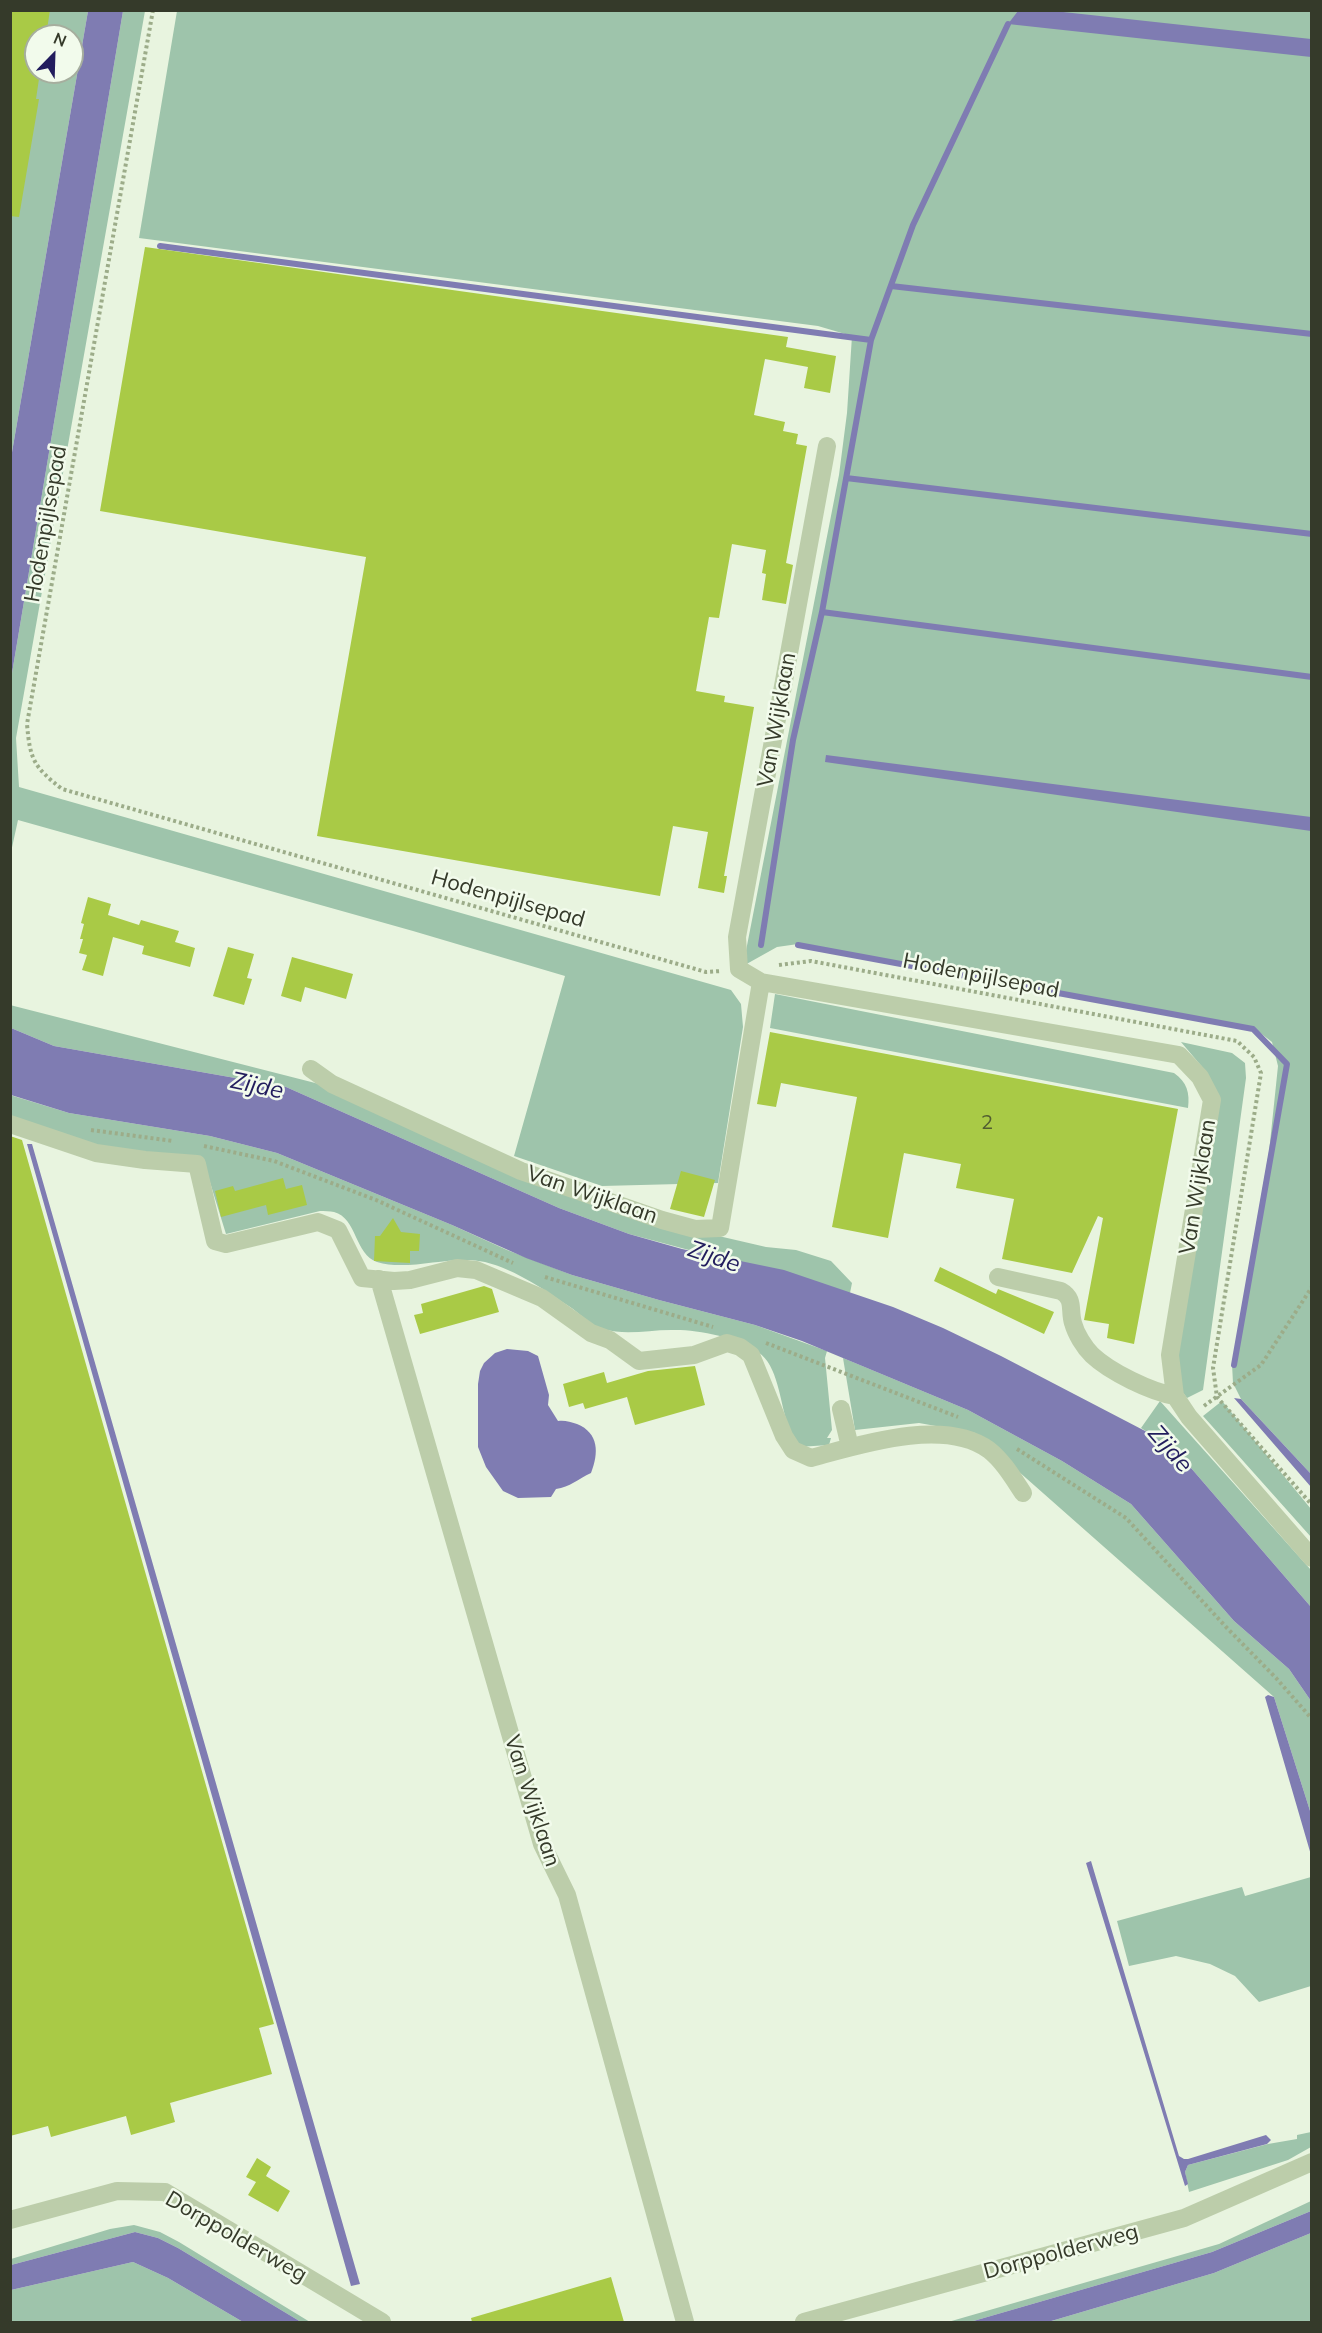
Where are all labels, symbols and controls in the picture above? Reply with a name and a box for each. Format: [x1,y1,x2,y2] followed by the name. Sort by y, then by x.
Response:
[24,24,84,84] north arrow
[51,28,70,51] text: N
[19,443,73,605] street label: Hodenpijlsepad
[752,650,802,790] street label: Van Wijklaan
[428,864,588,934] street label: Hodenpijlsepad
[901,948,1061,1004] street label: Hodenpijlsepad
[228,1066,286,1106] water label: Zijde
[981,1111,993,1135] house number: 2
[1174,1117,1222,1257] street label: Van Wijklaan
[523,1160,661,1230] street label: Van Wijklaan
[684,1235,744,1279] water label: Zijde
[1142,1419,1198,1479] water label: Zijde
[498,1732,566,1870] street label: Van Wijklaan
[160,2186,312,2288] street label: Dorppolderweg
[981,2219,1141,2285] street label: Dorppolderweg

